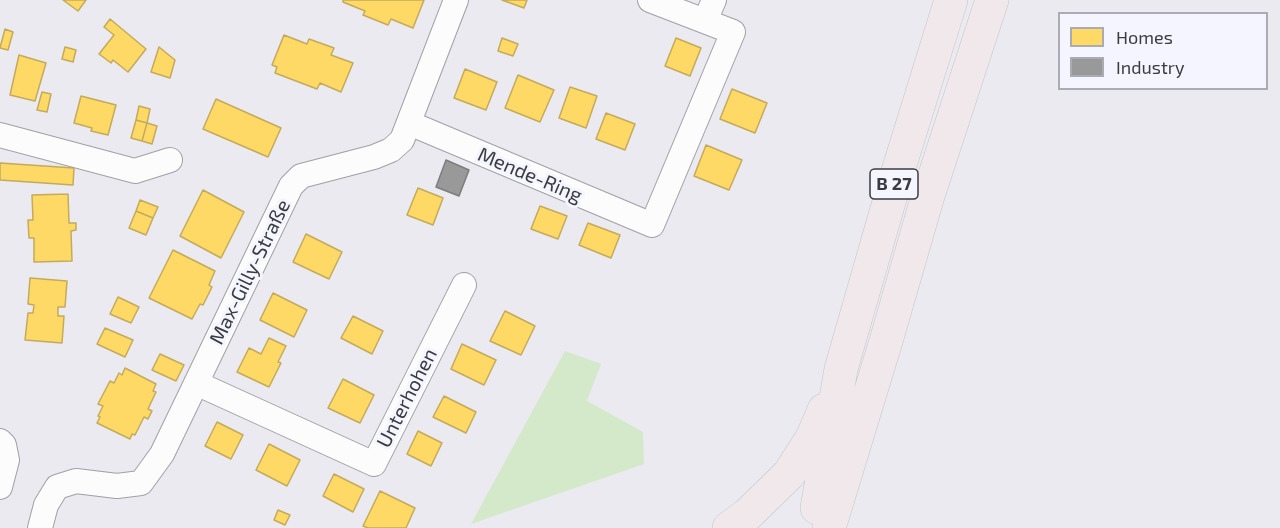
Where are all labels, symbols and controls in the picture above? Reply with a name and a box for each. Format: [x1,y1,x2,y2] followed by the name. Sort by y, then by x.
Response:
[1058,12,1268,90] legend
[1116,26,1173,48] text: Homes
[1116,56,1185,78] text: Industry
[474,142,586,208] street label: Mende-Ring
[870,169,918,199] road number: B 27
[205,196,295,348] street label: Max-Gilly-Straße
[372,344,442,452] street label: Unterhohen

